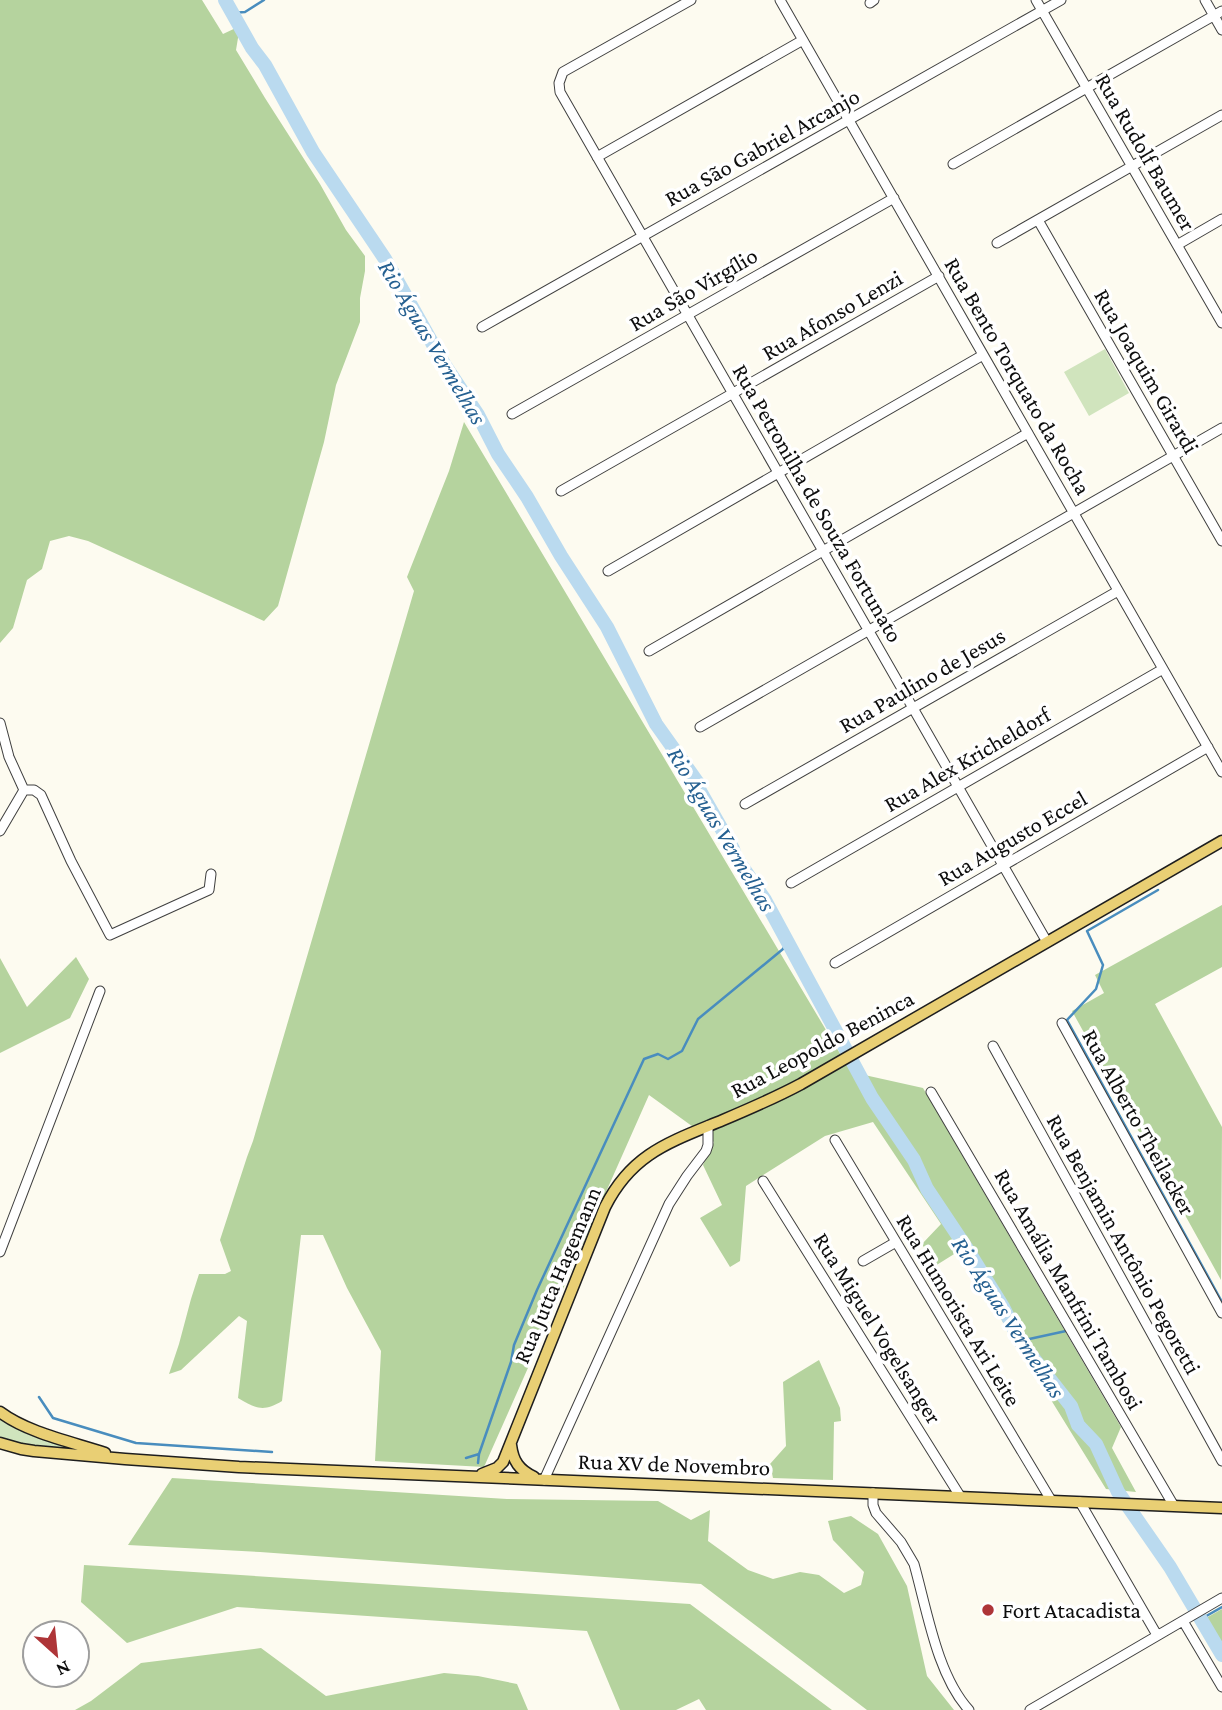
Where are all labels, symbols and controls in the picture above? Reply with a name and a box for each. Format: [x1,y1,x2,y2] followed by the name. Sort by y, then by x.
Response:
[1090,69,1202,235] street label: Rua Rudolf Baumer
[660,83,864,211] street label: Rua São Gabriel Arcanjo
[624,242,762,336] street label: Rua São Virgílio
[939,253,1097,500] street label: Rua Bento Torquato da Rocha
[373,255,493,430] water label: Rio Águas Vermelhas
[757,264,907,366] street label: Rua Afonso Lenzi
[1089,284,1205,458] street label: Rua Joaquim Girardi
[728,359,908,647] street label: Rua Petronilha de Souza Fortunato
[834,622,1010,738] street label: Rua Paulino de Jesus
[879,700,1056,817] street label: Rua Alex Kricheldorf
[662,742,782,917] water label: Rio Águas Vermelhas
[933,785,1091,891] street label: Rua Augusto Eccel
[726,985,918,1103] street label: Rua Leopoldo Beninca
[1077,1025,1201,1219] street label: Rua Alberto Theilacker
[1042,1109,1206,1379] street label: Rua Benjamin Antônio Pegoretti
[989,1164,1149,1414] street label: Rua Amália Manfrini Tambosi
[508,1183,606,1367] street label: Rua Jutta Hagemann
[891,1209,1027,1411] street label: Rua Humorista Ari Leite
[809,1228,947,1428] street label: Rua Miguel Vogelsanger
[947,1231,1072,1403] water label: Rio Águas Vermelhas
[577,1448,771,1480] street label: Rua XV de Novembro
[1002,1597,1141,1623] place label: Fort Atacadista
[980,1602,996,1618] marker: Fort Atacadista
[21,1619,91,1689] north arrow
[53,1656,74,1681] text: N

